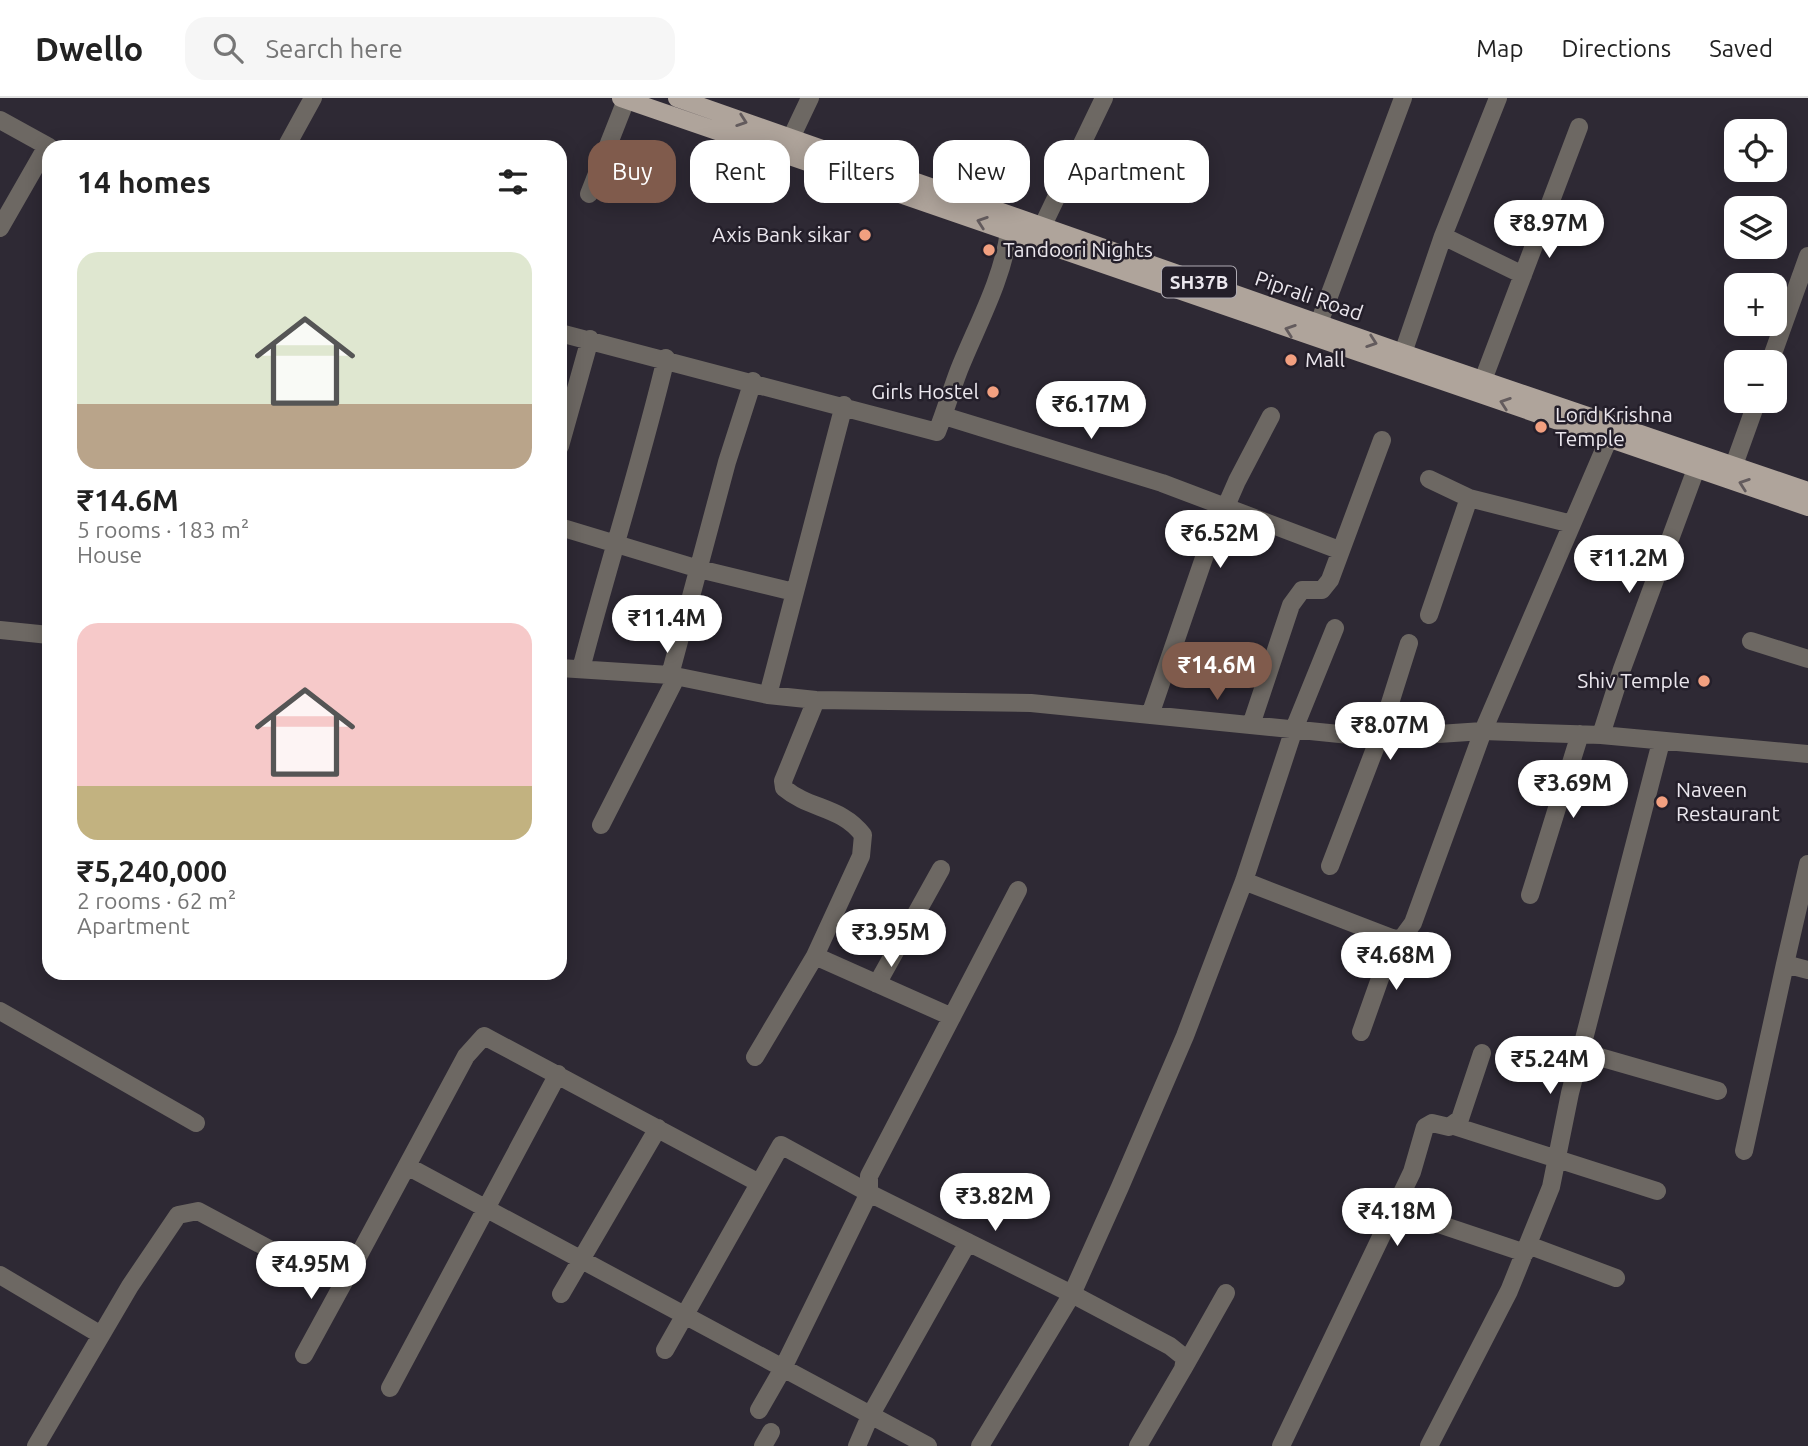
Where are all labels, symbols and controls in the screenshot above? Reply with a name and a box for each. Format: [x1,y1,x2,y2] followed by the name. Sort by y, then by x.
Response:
[185,17,675,80] search box
[209,29,247,67] icon: search
[35,30,143,67] text: Dwello
[265,34,403,63] text: Search here
[1476,35,1523,62] text: Map
[1561,35,1671,62] text: Directions
[1709,35,1773,62] text: Saved
[735,113,747,127] one-way arrow
[1724,119,1787,413] map controls
[1724,119,1787,182] button: locate
[588,140,676,203] chip: Buy
[690,140,790,203] chip: Rent
[804,140,919,203] chip: Filters
[933,140,1030,203] chip: New
[1044,140,1209,203] chip: Apartment
[494,163,532,201] icon: filters
[77,165,211,199] text: 14 homes
[1724,196,1787,259] button: layers
[1492,200,1606,260] pin: ₹8.97M
[1510,210,1588,235] text: ₹8.97M
[977,217,989,231] one-way arrow
[712,222,851,246] place label: Axis Bank sikar
[857,227,873,243] marker: Axis Bank sikar
[1003,237,1153,261] place label: Tandoori Nights
[981,242,997,258] marker: Tandoori Nights
[1252,265,1366,325] street label: Piprali Road
[1162,266,1236,298] road number: SH37B
[1724,273,1787,336] button: +
[242,298,368,424] icon: home
[1284,323,1296,338] one-way arrow
[1366,334,1378,348] one-way arrow
[1305,347,1345,371] place label: Mall
[1724,350,1787,413] button: −
[1283,352,1299,368] marker: Mall
[871,379,979,403] place label: Girls Hostel
[1034,382,1148,441] pin: ₹6.17M
[985,384,1001,400] marker: Girls Hostel
[1052,391,1130,416] text: ₹6.17M
[1500,397,1512,411] one-way arrow
[1555,402,1673,450] place label: Lord Krishna Temple
[1533,419,1549,435] marker: Lord Krishna Temple
[1738,478,1750,492] one-way arrow
[77,483,179,517] text: ₹14.6M
[1163,510,1277,570] pin: ₹6.52M
[77,517,249,542] text: 5 rooms · 183 m²
[1181,520,1259,545] text: ₹6.52M
[1572,536,1686,595] pin: ₹11.2M
[77,542,142,567] text: House
[1590,545,1668,570] text: ₹11.2M
[610,596,724,655] pin: ₹11.4M
[628,605,706,630] text: ₹11.4M
[1160,642,1274,702] pin: ₹14.6M
[1178,652,1256,677] text: ₹14.6M
[1577,668,1690,692] place label: Shiv Temple
[242,669,368,795] icon: home
[1696,673,1712,689] marker: Shiv Temple
[1333,702,1447,762] pin: ₹8.07M
[1351,712,1429,737] text: ₹8.07M
[1516,760,1630,820] pin: ₹3.69M
[1534,770,1612,795] text: ₹3.69M
[1676,777,1780,825] place label: Naveen Restaurant
[1654,794,1670,810] marker: Naveen Restaurant
[77,854,227,888] text: ₹5,240,000
[77,888,236,913] text: 2 rooms · 62 m²
[834,910,948,969] pin: ₹3.95M
[77,913,190,938] text: Apartment
[852,919,930,944] text: ₹3.95M
[1339,932,1453,992] pin: ₹4.68M
[1357,942,1435,967] text: ₹4.68M
[1493,1037,1607,1096] pin: ₹5.24M
[1511,1046,1589,1071] text: ₹5.24M
[938,1174,1052,1233] pin: ₹3.82M
[956,1183,1034,1208] text: ₹3.82M
[1340,1188,1454,1248] pin: ₹4.18M
[1358,1198,1436,1223] text: ₹4.18M
[254,1242,368,1301] pin: ₹4.95M
[272,1251,350,1276] text: ₹4.95M

